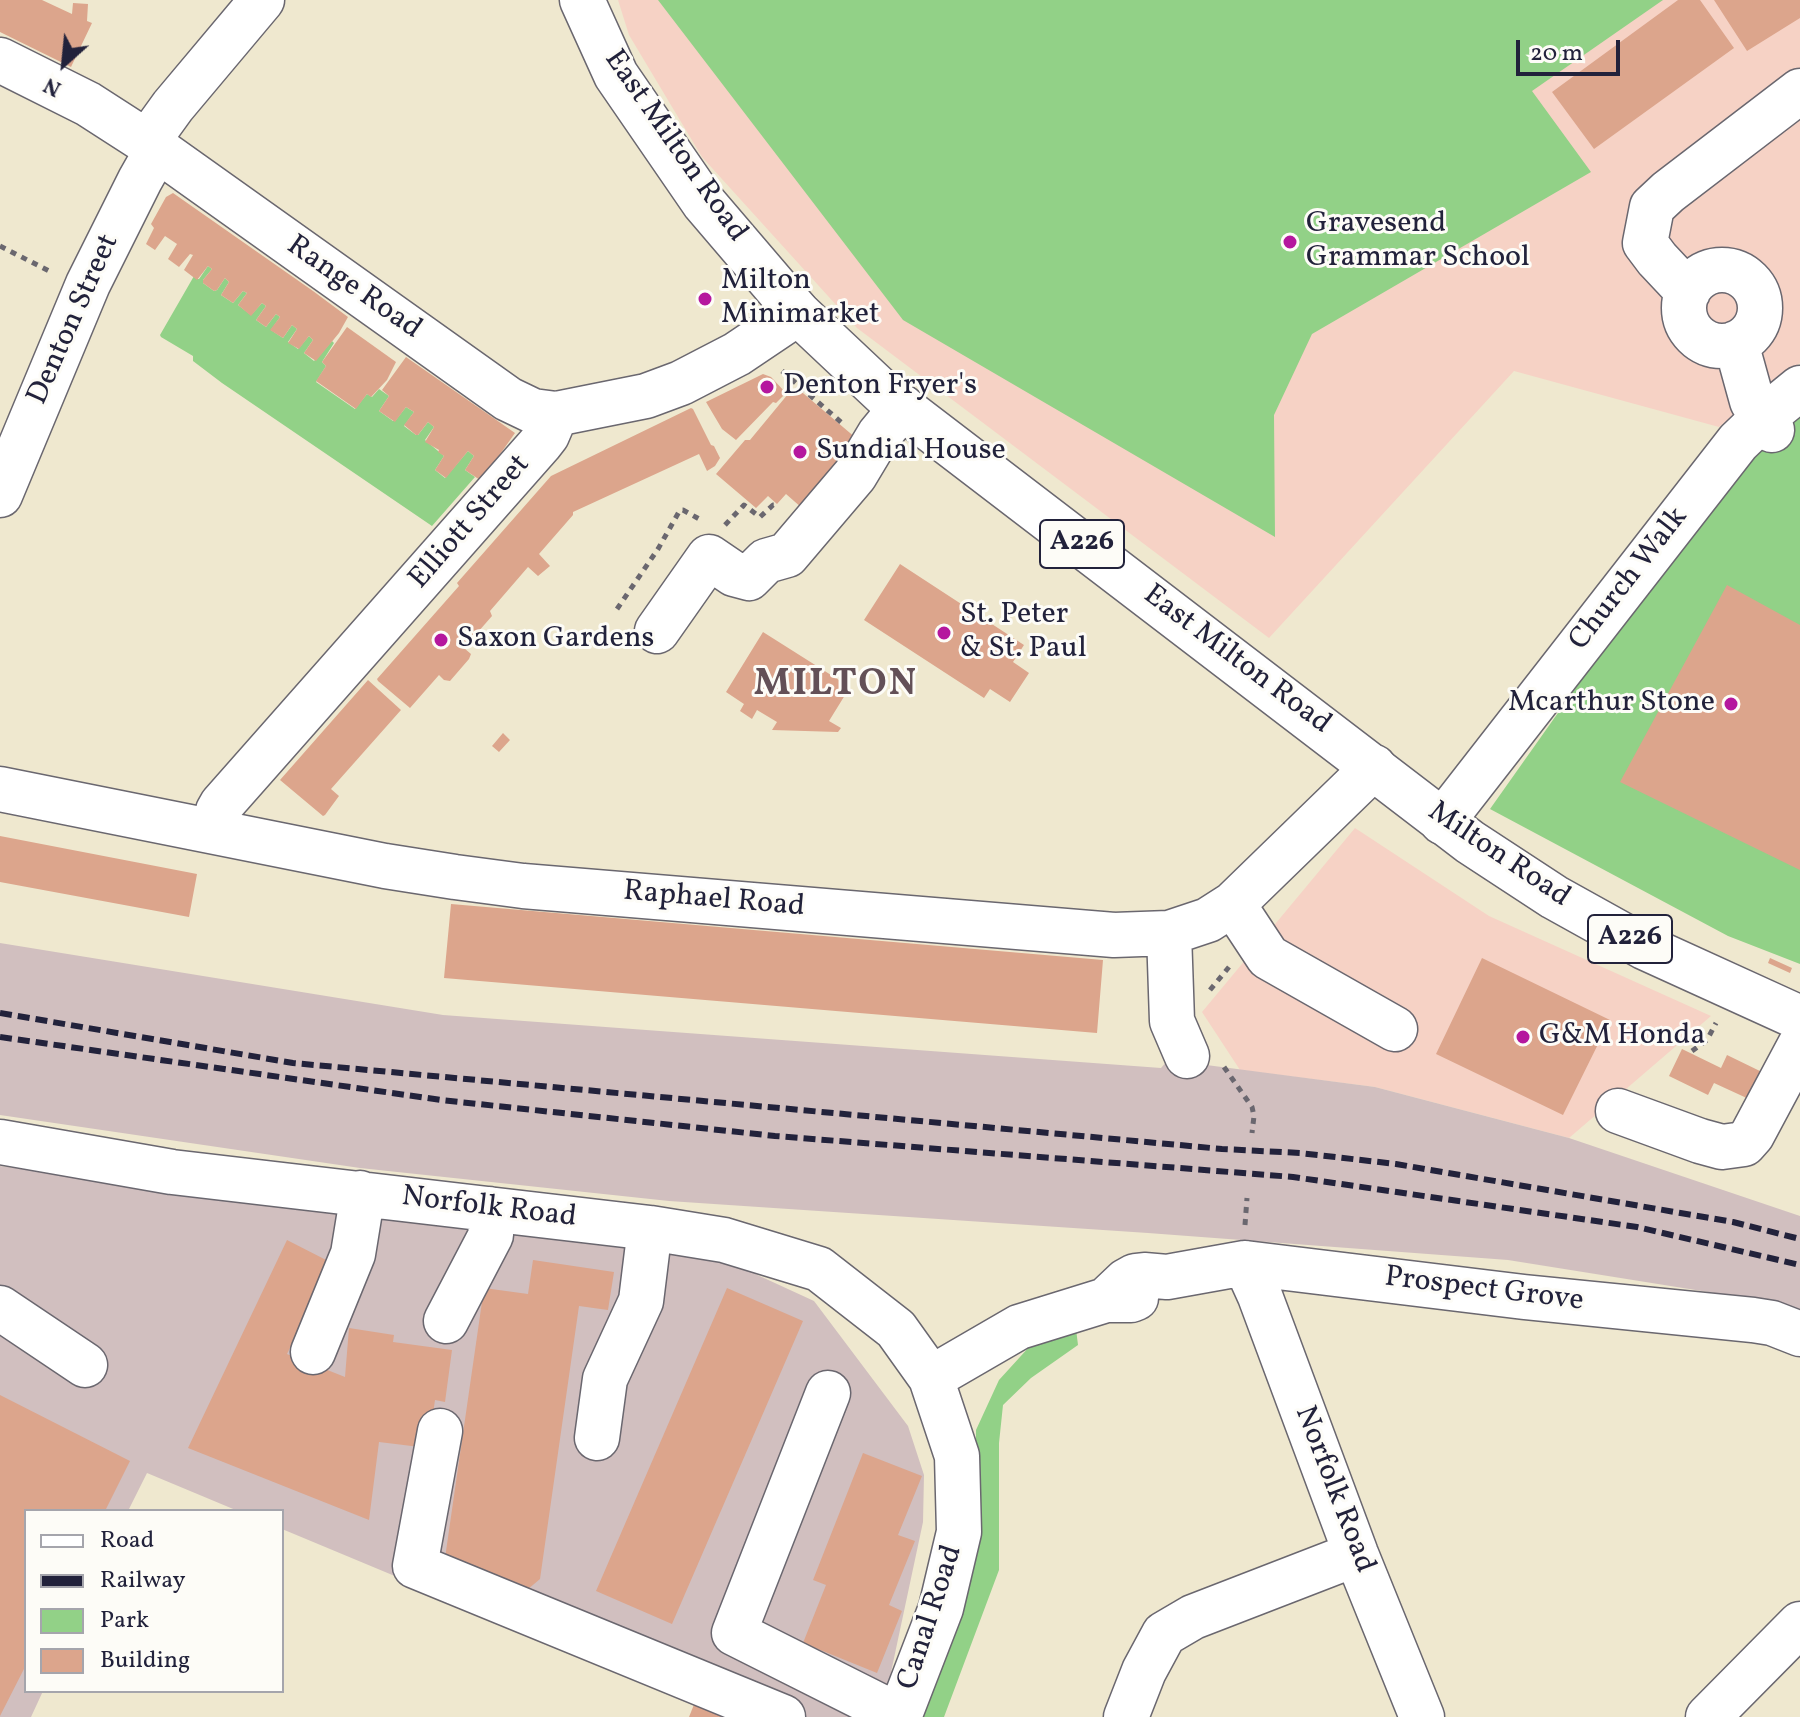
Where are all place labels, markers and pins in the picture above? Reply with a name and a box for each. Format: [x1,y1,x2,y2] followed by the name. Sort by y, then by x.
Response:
[1306,207,1530,278] place label: Gravesend Grammar School
[1281,233,1299,251] marker: Gravesend Grammar School
[721,264,880,334] place label: Milton Minimarket
[696,290,714,308] marker: Milton Minimarket
[783,369,977,405] place label: Denton Fryer's
[758,378,776,396] marker: Denton Fryer's
[816,434,1006,470] place label: Sundial House
[791,443,809,461] marker: Sundial House
[960,598,1087,668] place label: St. Peter & St. Paul
[457,622,654,658] place label: Saxon Gardens
[935,624,953,642] marker: St. Peter & St. Paul
[432,631,450,649] marker: Saxon Gardens
[1508,686,1715,722] place label: Mcarthur Stone
[1722,695,1740,713] marker: Mcarthur Stone
[1539,1019,1705,1055] place label: G&M Honda
[1514,1028,1532,1046] marker: G&M Honda

